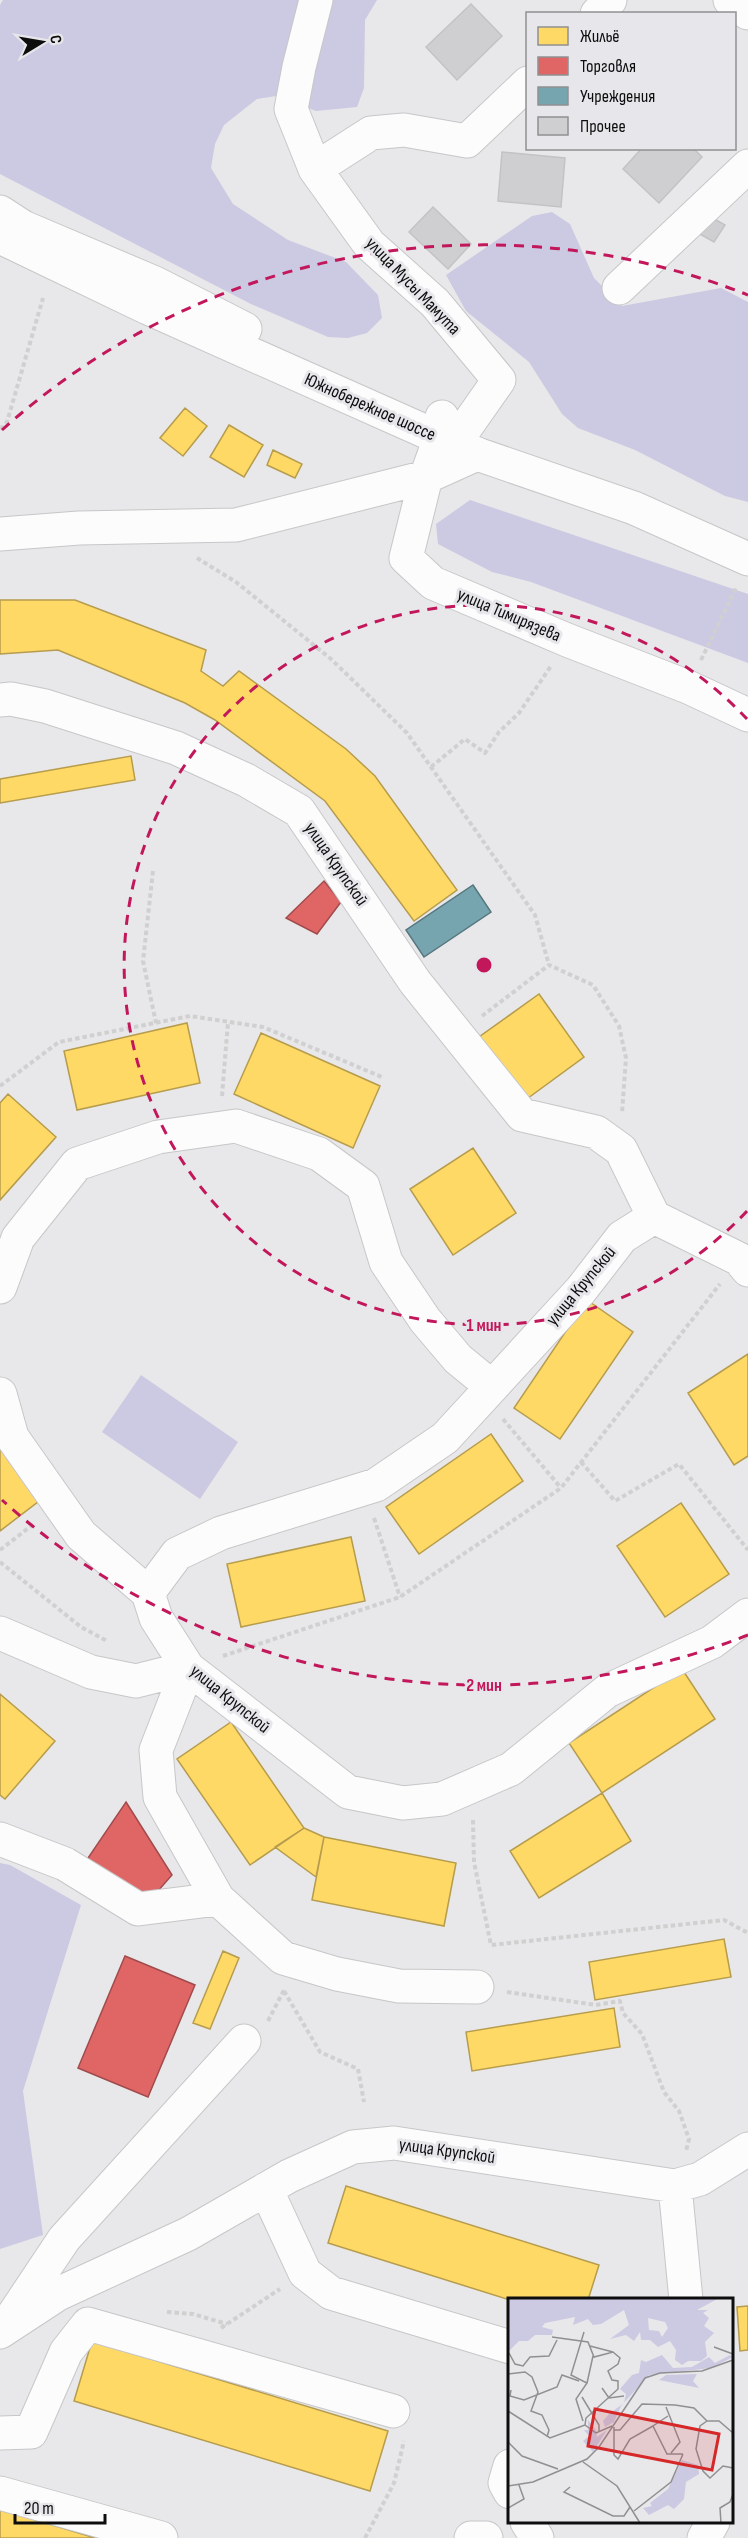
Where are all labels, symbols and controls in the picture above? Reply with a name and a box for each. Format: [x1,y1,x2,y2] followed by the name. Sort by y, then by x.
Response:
[12,12,72,72] north arrow
[526,12,736,150] legend
[580,26,620,47] text: Жильё
[45,34,65,45] text: С
[580,56,636,77] text: Торговля
[580,86,655,107] text: Учреждения
[580,116,626,137] text: Прочее
[361,233,465,339] street label: улица Мусы Мамута
[301,369,439,445] street label: Южнобережное шоссе
[454,584,564,646] street label: улица Тимирязева
[300,818,372,910] street label: улица Крупской
[474,955,494,975] centre of rings
[542,1242,620,1330] street label: улица Крупской
[467,1315,502,1336] text: 1 мин
[186,1660,274,1738] street label: улица Крупской
[466,1675,502,1696] text: 2 мин
[398,2134,496,2168] street label: улица Крупской
[508,2298,733,2523] inset map
[15,2487,105,2525] scale bar
[24,2498,54,2519] text: 20 m

